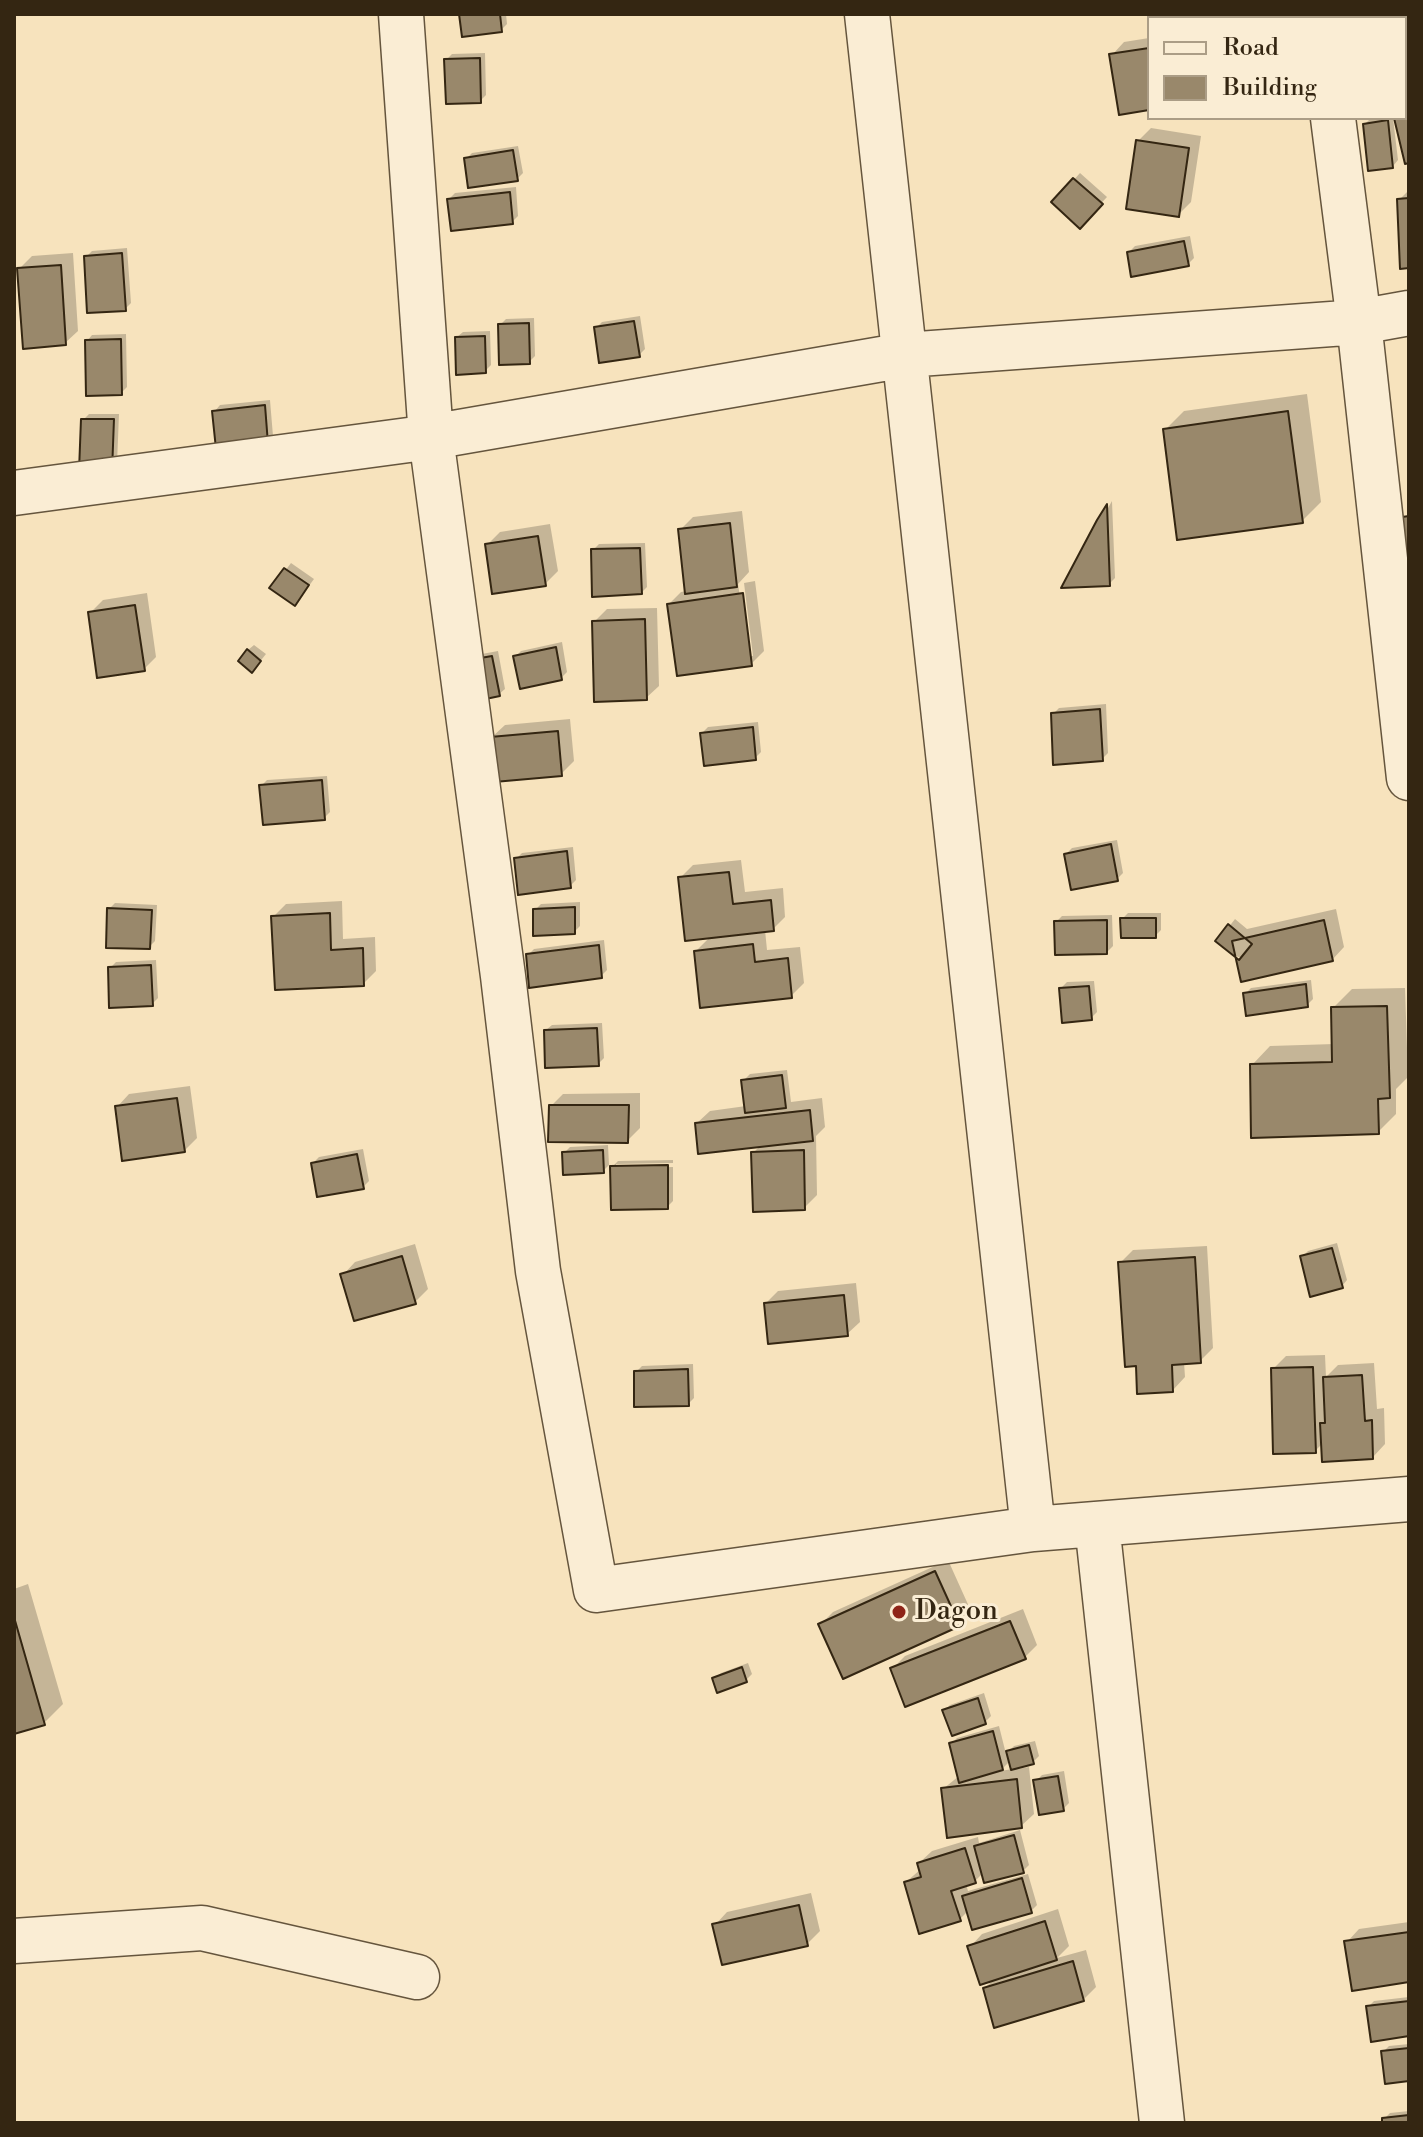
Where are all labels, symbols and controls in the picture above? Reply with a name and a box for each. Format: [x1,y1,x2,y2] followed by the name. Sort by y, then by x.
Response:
[1147,16,1407,120] legend
[1223,33,1279,63] text: Road
[1223,73,1317,103] text: Building
[915,1595,998,1629] place label: Dagon
[890,1603,908,1621] marker: Dagon

